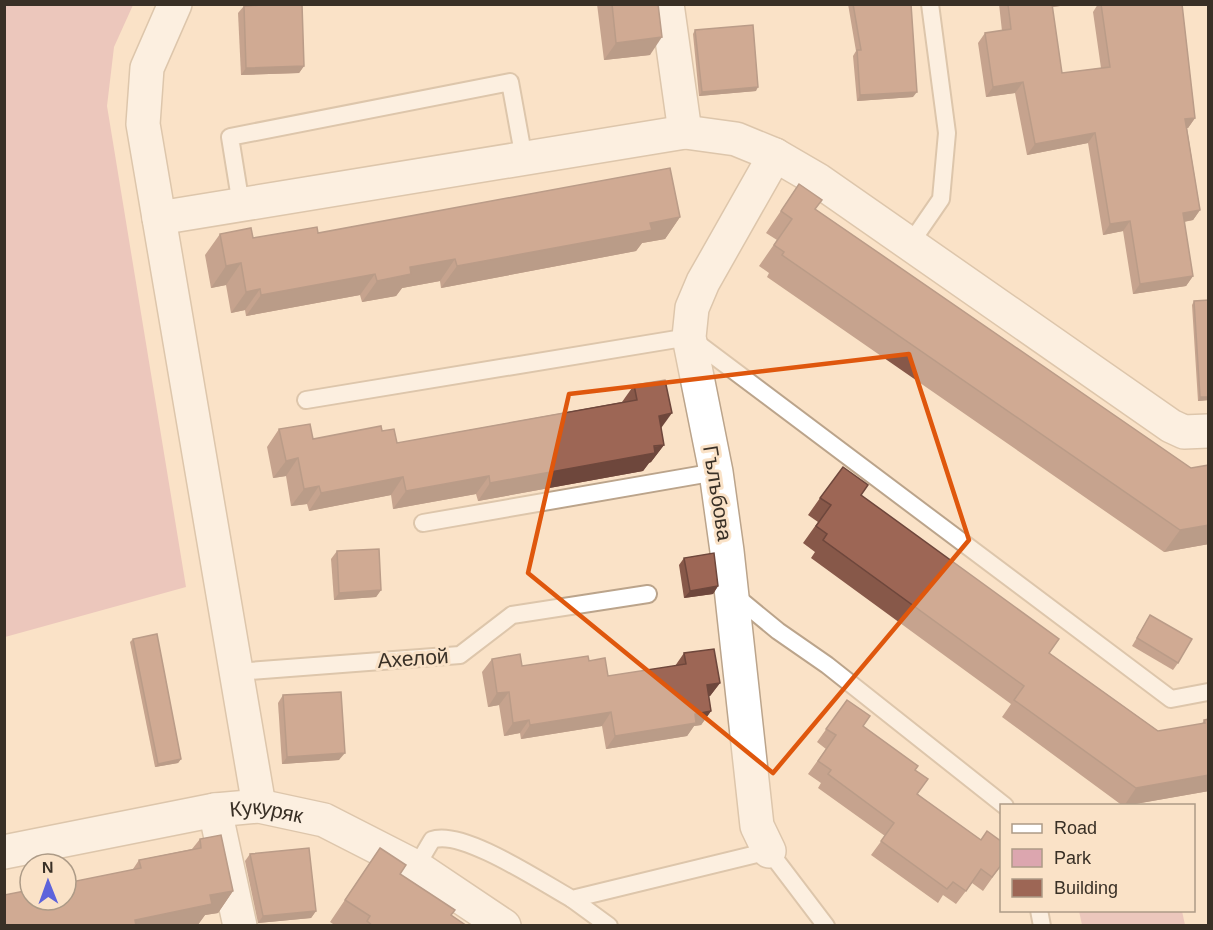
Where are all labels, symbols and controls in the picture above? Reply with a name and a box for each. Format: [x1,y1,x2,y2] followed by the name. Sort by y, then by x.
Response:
[699,444,737,543] street label: Гълъбова
[377,644,449,672] street label: Ахелой
[229,794,306,827] street label: Кукуряк
[1000,804,1195,912] legend
[1054,818,1097,838] text: Road
[1054,848,1092,868] text: Park
[18,852,78,912] north arrow
[42,859,54,876] text: N
[1054,878,1118,898] text: Building

